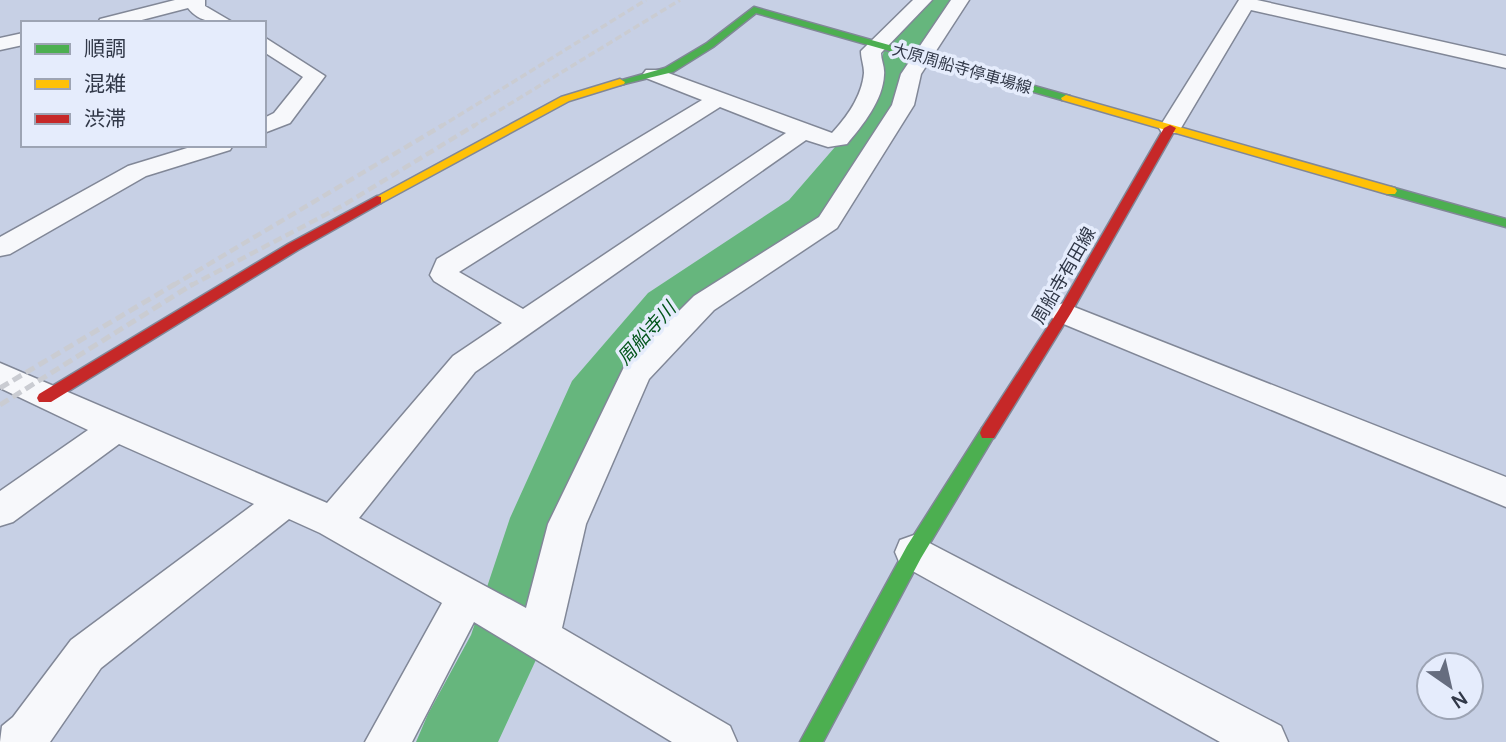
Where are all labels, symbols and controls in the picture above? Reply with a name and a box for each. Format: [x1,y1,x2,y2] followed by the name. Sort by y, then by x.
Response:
[21,21,266,147] legend
[84,34,126,62] text: 順調
[890,38,1034,98] street label: 大原周船寺停車場線
[84,69,126,97] text: 混雑
[84,104,126,132] text: 渋滞
[1026,222,1100,328] street label: 周船寺有田線
[611,295,682,370] water label: 周船寺川
[1415,651,1485,721] north arrow
[1447,685,1472,715] text: N

